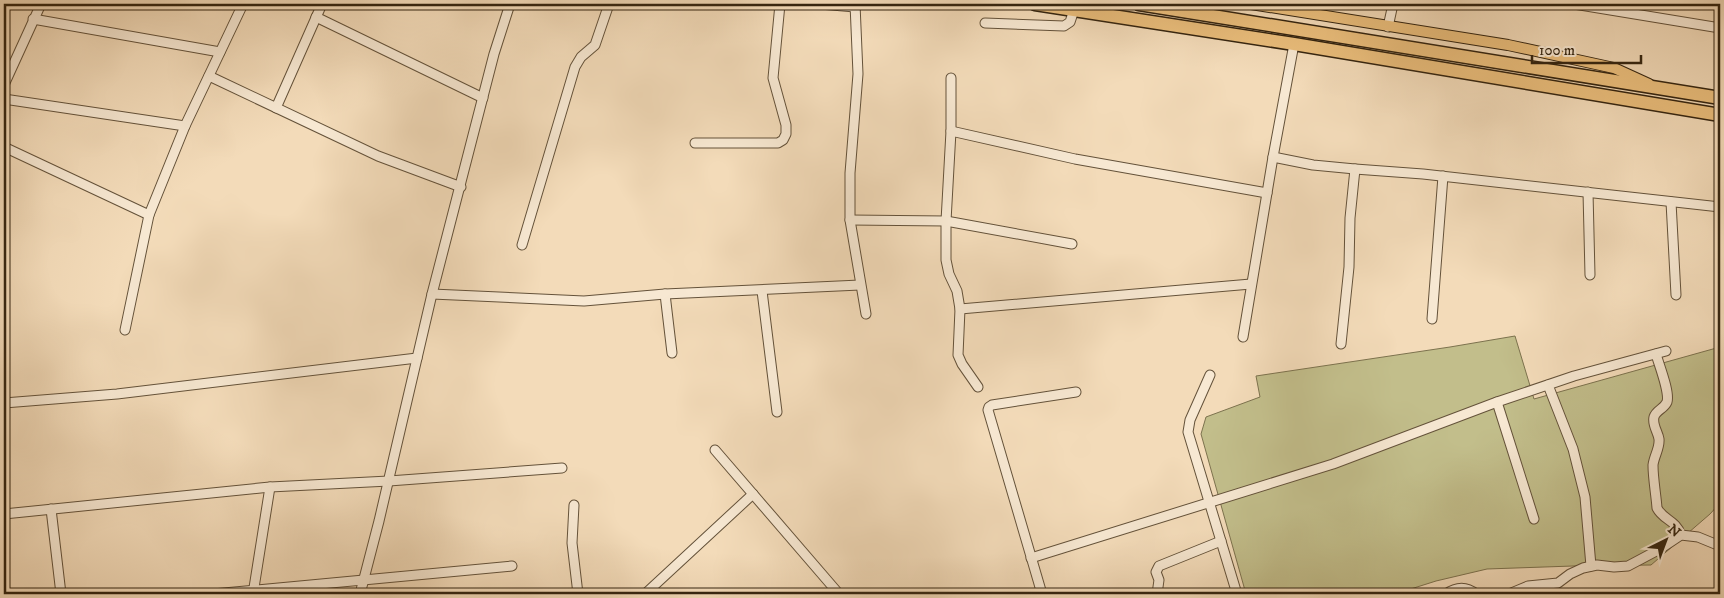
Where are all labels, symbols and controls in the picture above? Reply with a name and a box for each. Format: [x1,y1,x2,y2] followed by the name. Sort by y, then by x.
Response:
[1532,32,1640,64] scale bar
[1539,41,1575,60] text: 100 m
[1642,516,1692,566] north arrow
[1664,521,1685,542] text: N

